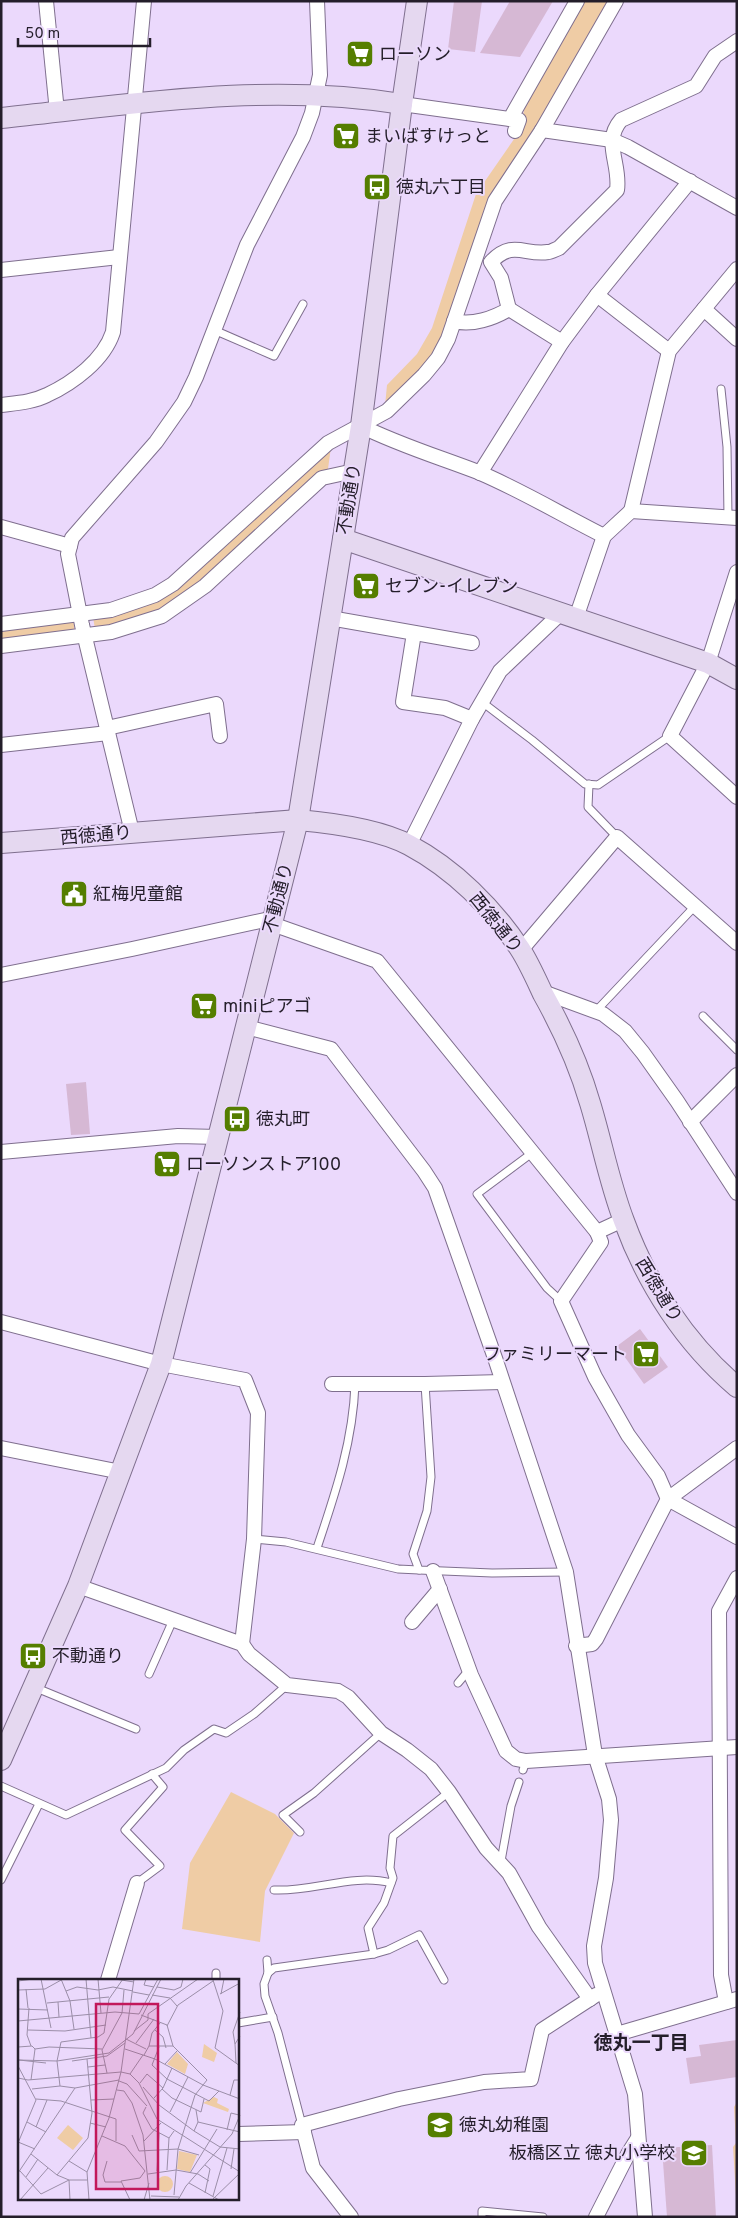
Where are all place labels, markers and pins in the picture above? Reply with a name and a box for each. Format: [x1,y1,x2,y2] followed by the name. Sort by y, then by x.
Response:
[345,39,375,69] supermarket icon: ローソン
[379,44,451,67] place label: ローソン
[331,121,361,151] supermarket icon: まいばすけっと
[365,126,491,149] place label: まいばすけっと
[362,172,392,202] bus stop icon: 徳丸六丁目
[396,177,486,200] place label: 徳丸六丁目
[351,571,381,601] supermarket icon: セブン-イレブン
[385,576,518,599] place label: セブン-イレブン
[59,879,89,909] public building icon: 紅梅児童館
[93,884,183,907] place label: 紅梅児童館
[189,991,219,1021] supermarket icon: miniピアゴ
[223,996,312,1019] place label: miniピアゴ
[222,1104,252,1134] bus stop icon: 徳丸町
[256,1109,310,1132] place label: 徳丸町
[152,1149,182,1179] supermarket icon: ローソンストア100
[186,1154,341,1177] place label: ローソンストア100
[631,1339,661,1369] supermarket icon: ファミリーマート
[483,1344,627,1367] place label: ファミリーマート
[18,1641,48,1671] bus stop icon: 不動通り
[52,1646,124,1669] place label: 不動通り
[425,2110,455,2140] school or university icon: 徳丸幼稚園
[459,2115,549,2138] place label: 徳丸幼稚園
[679,2138,709,2168] school or university icon: 板橋区立 徳丸小学校
[509,2143,675,2166] place label: 板橋区立 徳丸小学校

